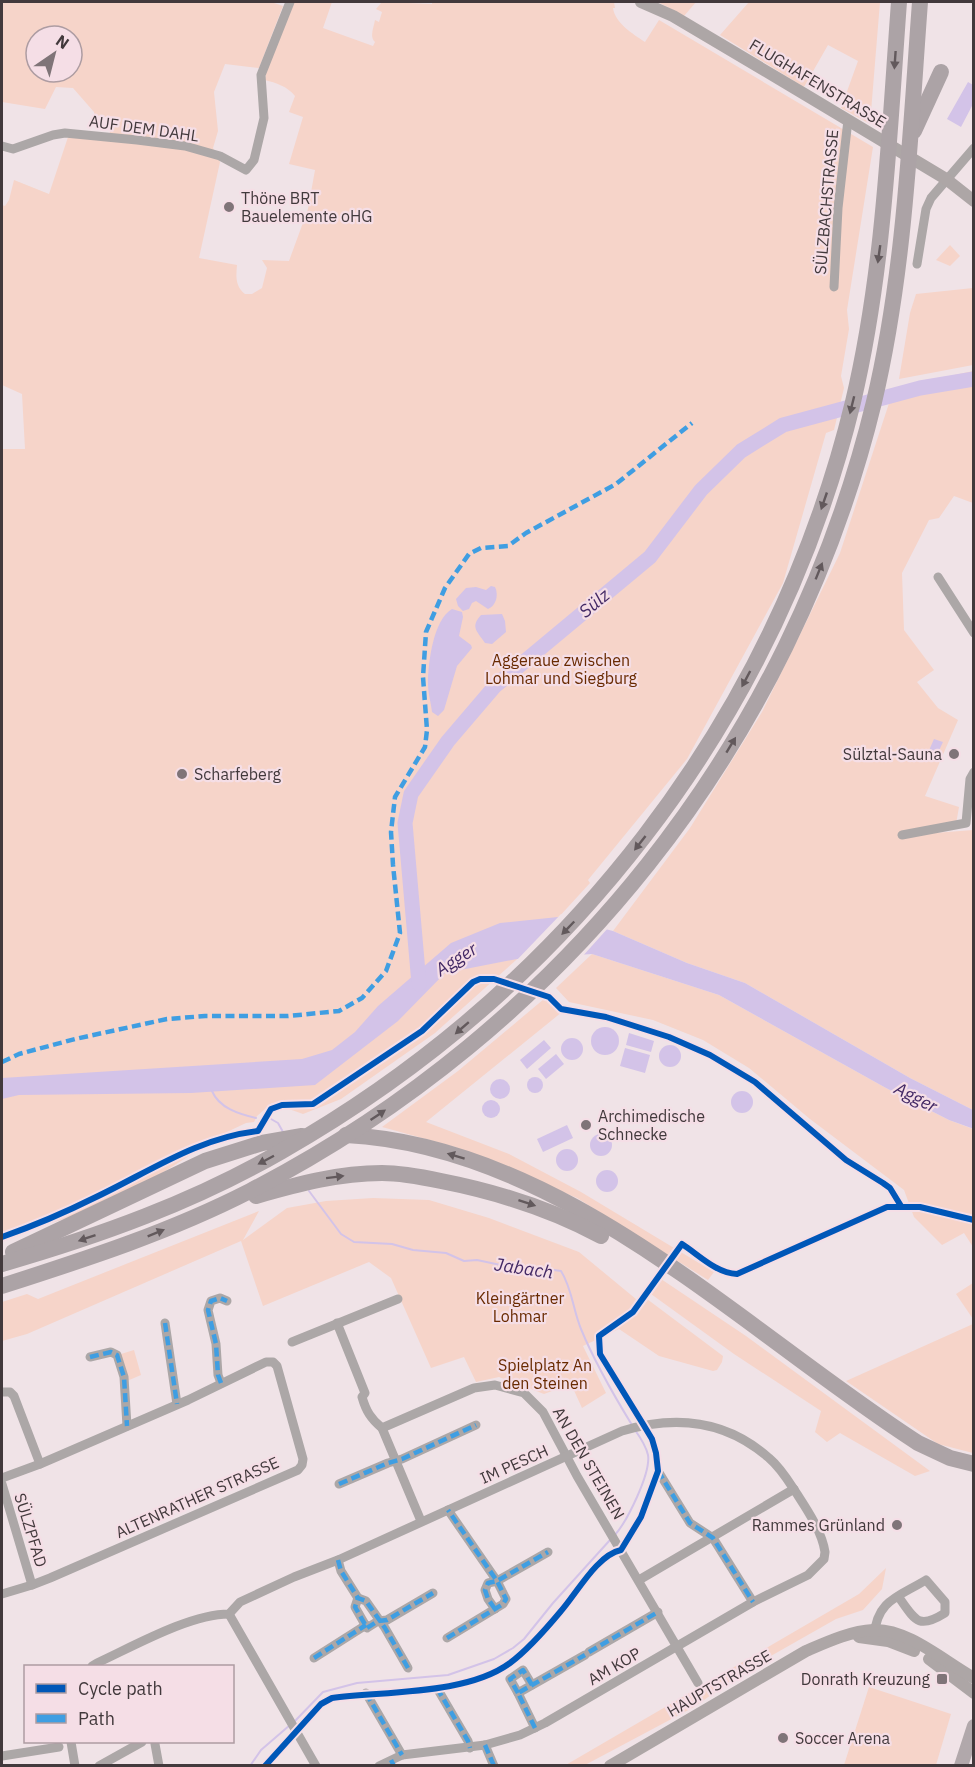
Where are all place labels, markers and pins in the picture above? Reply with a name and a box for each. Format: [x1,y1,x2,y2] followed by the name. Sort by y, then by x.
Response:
[241,188,372,226] place label: Thöne BRT Bauelemente oHG
[222,200,236,214] marker: Thöne BRT Bauelemente oHG
[843,744,942,764] place label: Sülztal-Sauna
[947,747,961,761] marker: Sülztal-Sauna
[194,764,281,784] place label: Scharfeberg
[175,767,189,781] marker: Scharfeberg
[598,1106,705,1144] place label: Archimedische Schnecke
[579,1118,593,1132] marker: Archimedische Schnecke
[752,1515,885,1535] place label: Rammes Grünland
[890,1518,904,1532] marker: Rammes Grünland
[801,1669,931,1689] place label: Donrath Kreuzung
[935,1672,949,1686] marker: Donrath Kreuzung
[795,1728,891,1748] place label: Soccer Arena
[776,1731,790,1745] marker: Soccer Arena

